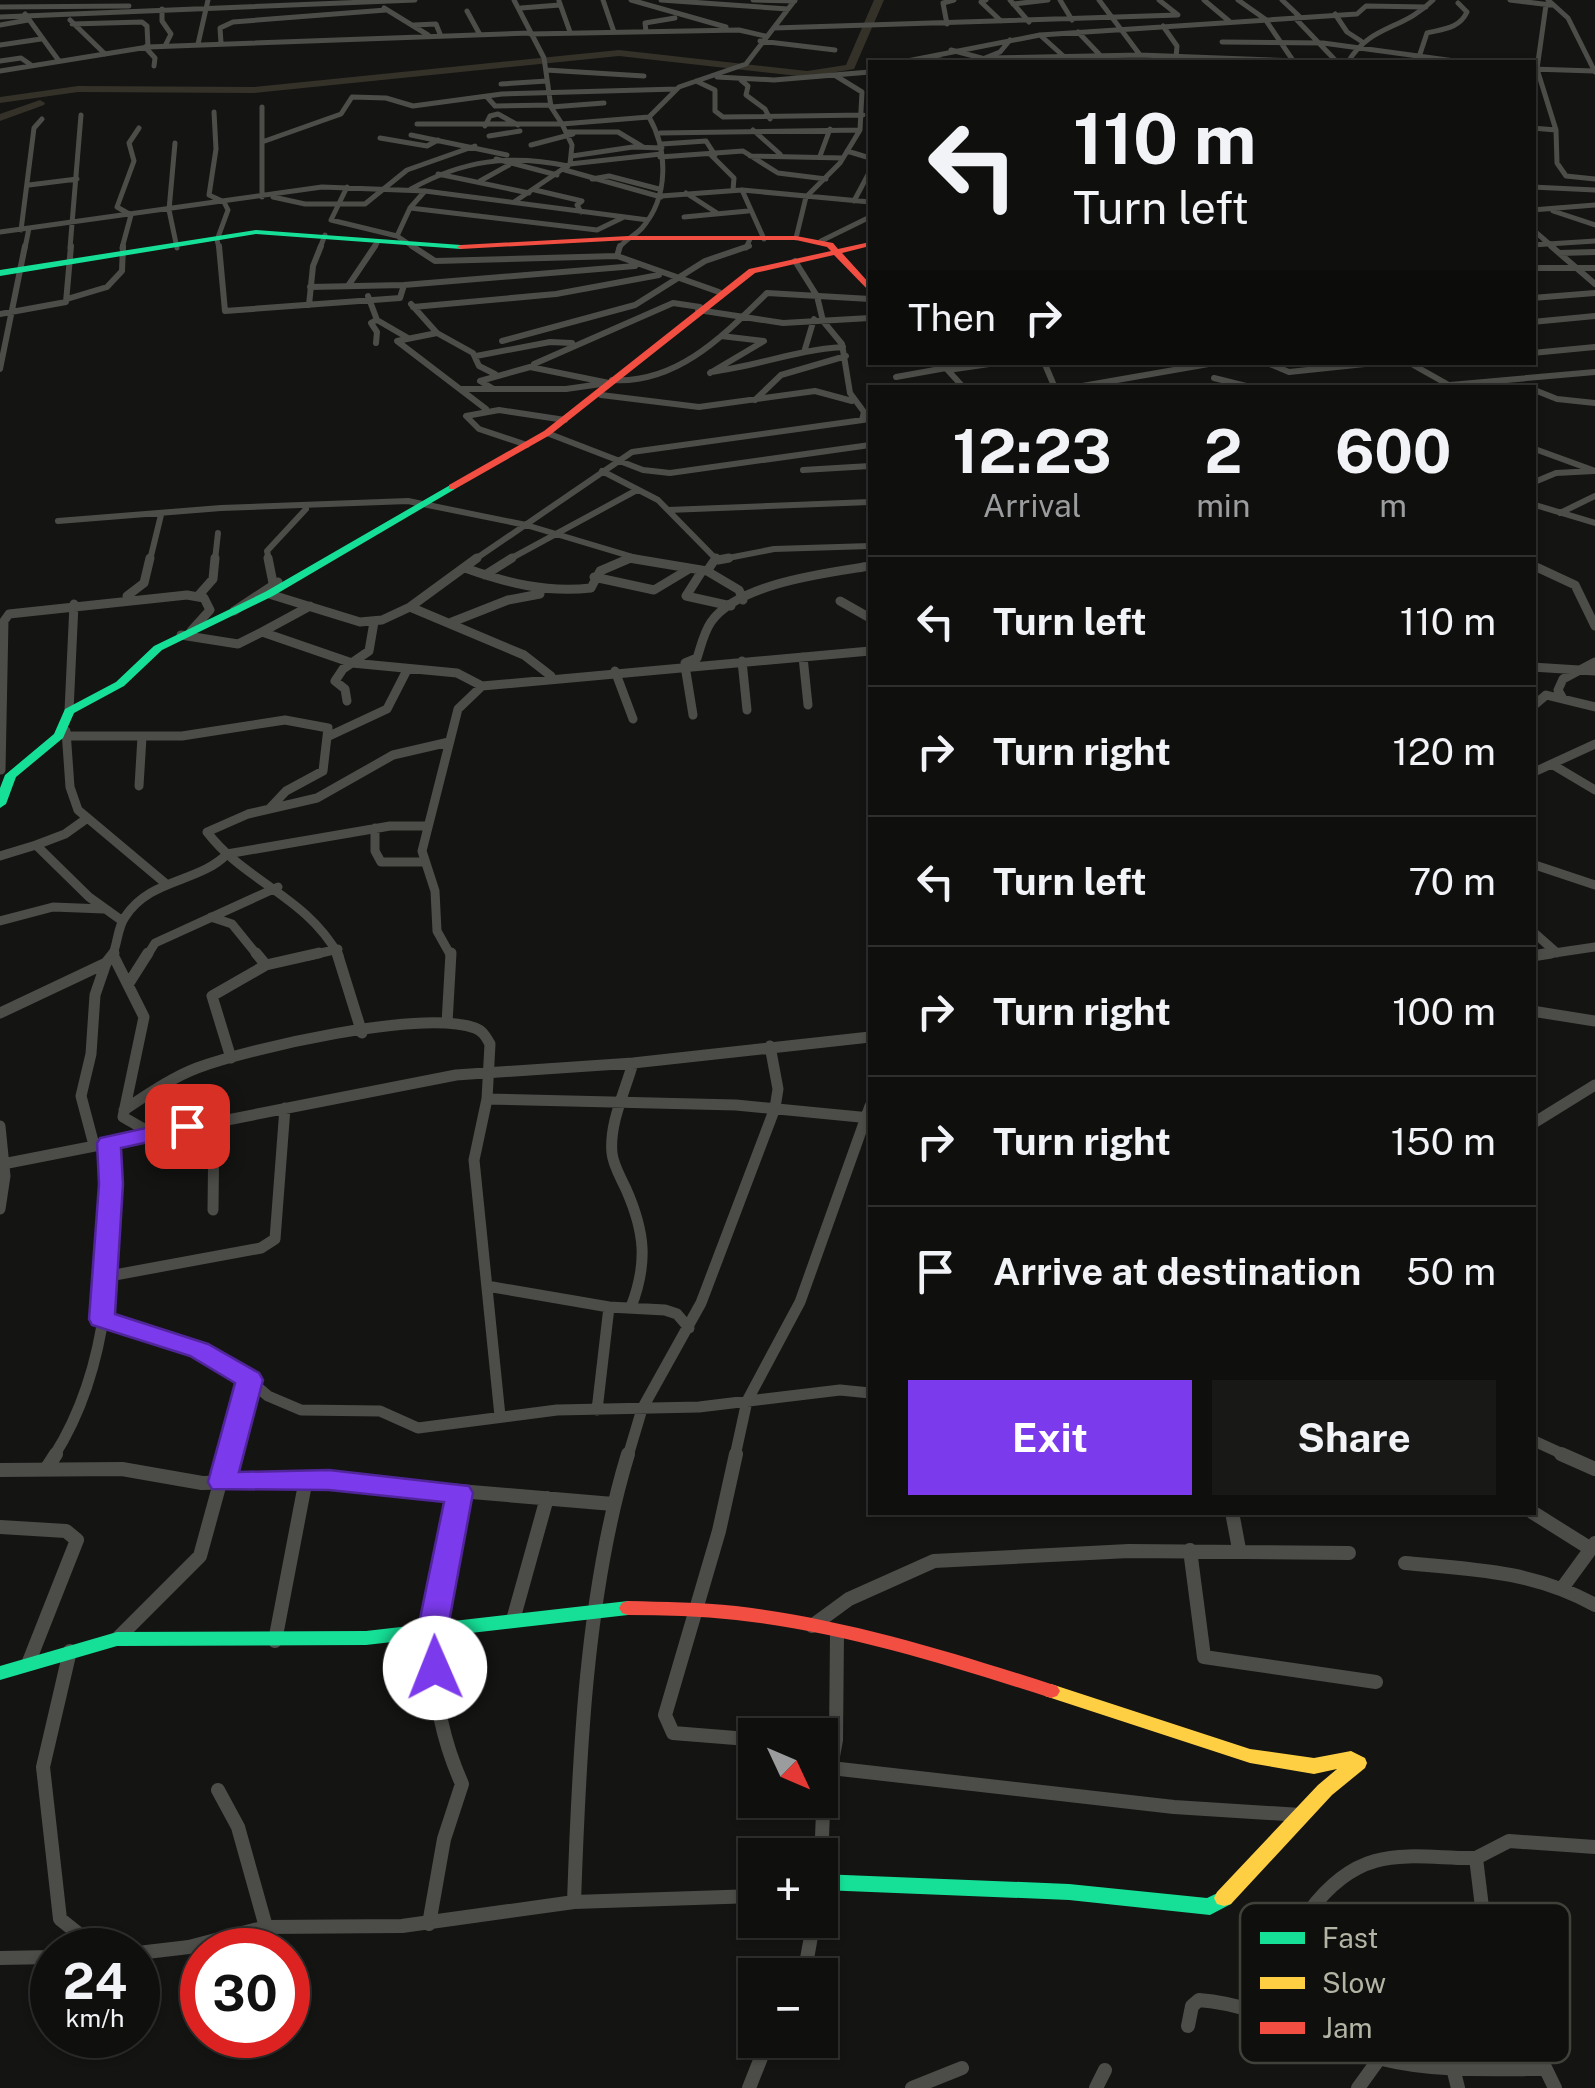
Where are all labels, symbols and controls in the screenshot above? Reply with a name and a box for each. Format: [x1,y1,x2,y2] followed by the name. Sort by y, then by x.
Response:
[1073,97,1257,180] text: 110 m
[908,100,1038,230] icon: left
[1073,181,1249,234] text: Turn left
[1016,290,1071,345] icon: right
[908,295,996,340] text: Then
[952,416,1112,487] text: 12:23
[1204,416,1242,487] text: 2
[1335,416,1452,487] text: 600
[983,487,1081,524] text: Arrival
[1196,487,1250,524] text: min
[1379,487,1407,524] text: m
[908,594,963,649] icon: left
[993,599,1147,644] text: Turn left
[1400,599,1496,644] text: 110 m
[908,724,963,779] icon: right
[993,729,1171,774] text: Turn right
[1393,729,1496,774] text: 120 m
[908,854,963,909] icon: left
[993,859,1147,904] text: Turn left
[1409,859,1496,904] text: 70 m
[908,984,963,1039] icon: right
[993,989,1171,1034] text: Turn right
[1392,989,1496,1034] text: 100 m
[145,1084,230,1169] pin
[160,1099,215,1154] icon: arrive
[908,1114,963,1169] icon: right
[993,1119,1171,1164] text: Turn right
[1391,1119,1496,1164] text: 150 m
[908,1244,963,1299] icon: arrive
[993,1249,1361,1294] text: Arrive at destination
[1406,1249,1496,1294] text: 50 m
[908,1380,1192,1495] button: Exit
[1212,1380,1496,1495] button: Share
[383,1616,487,1720] position arrow
[738,1718,838,1818] north arrow
[738,1718,838,2058] map controls
[738,1838,838,1938] button: +
[1240,1903,1570,2063] legend
[1322,1921,1378,1954] text: Fast
[180,1928,310,2058] speed limit sign: 30
[63,1951,127,2010] text: 24
[738,1958,838,2058] button: −
[1322,1966,1386,1999] text: Slow
[66,2003,124,2033] text: km/h
[1322,2011,1373,2044] text: Jam

